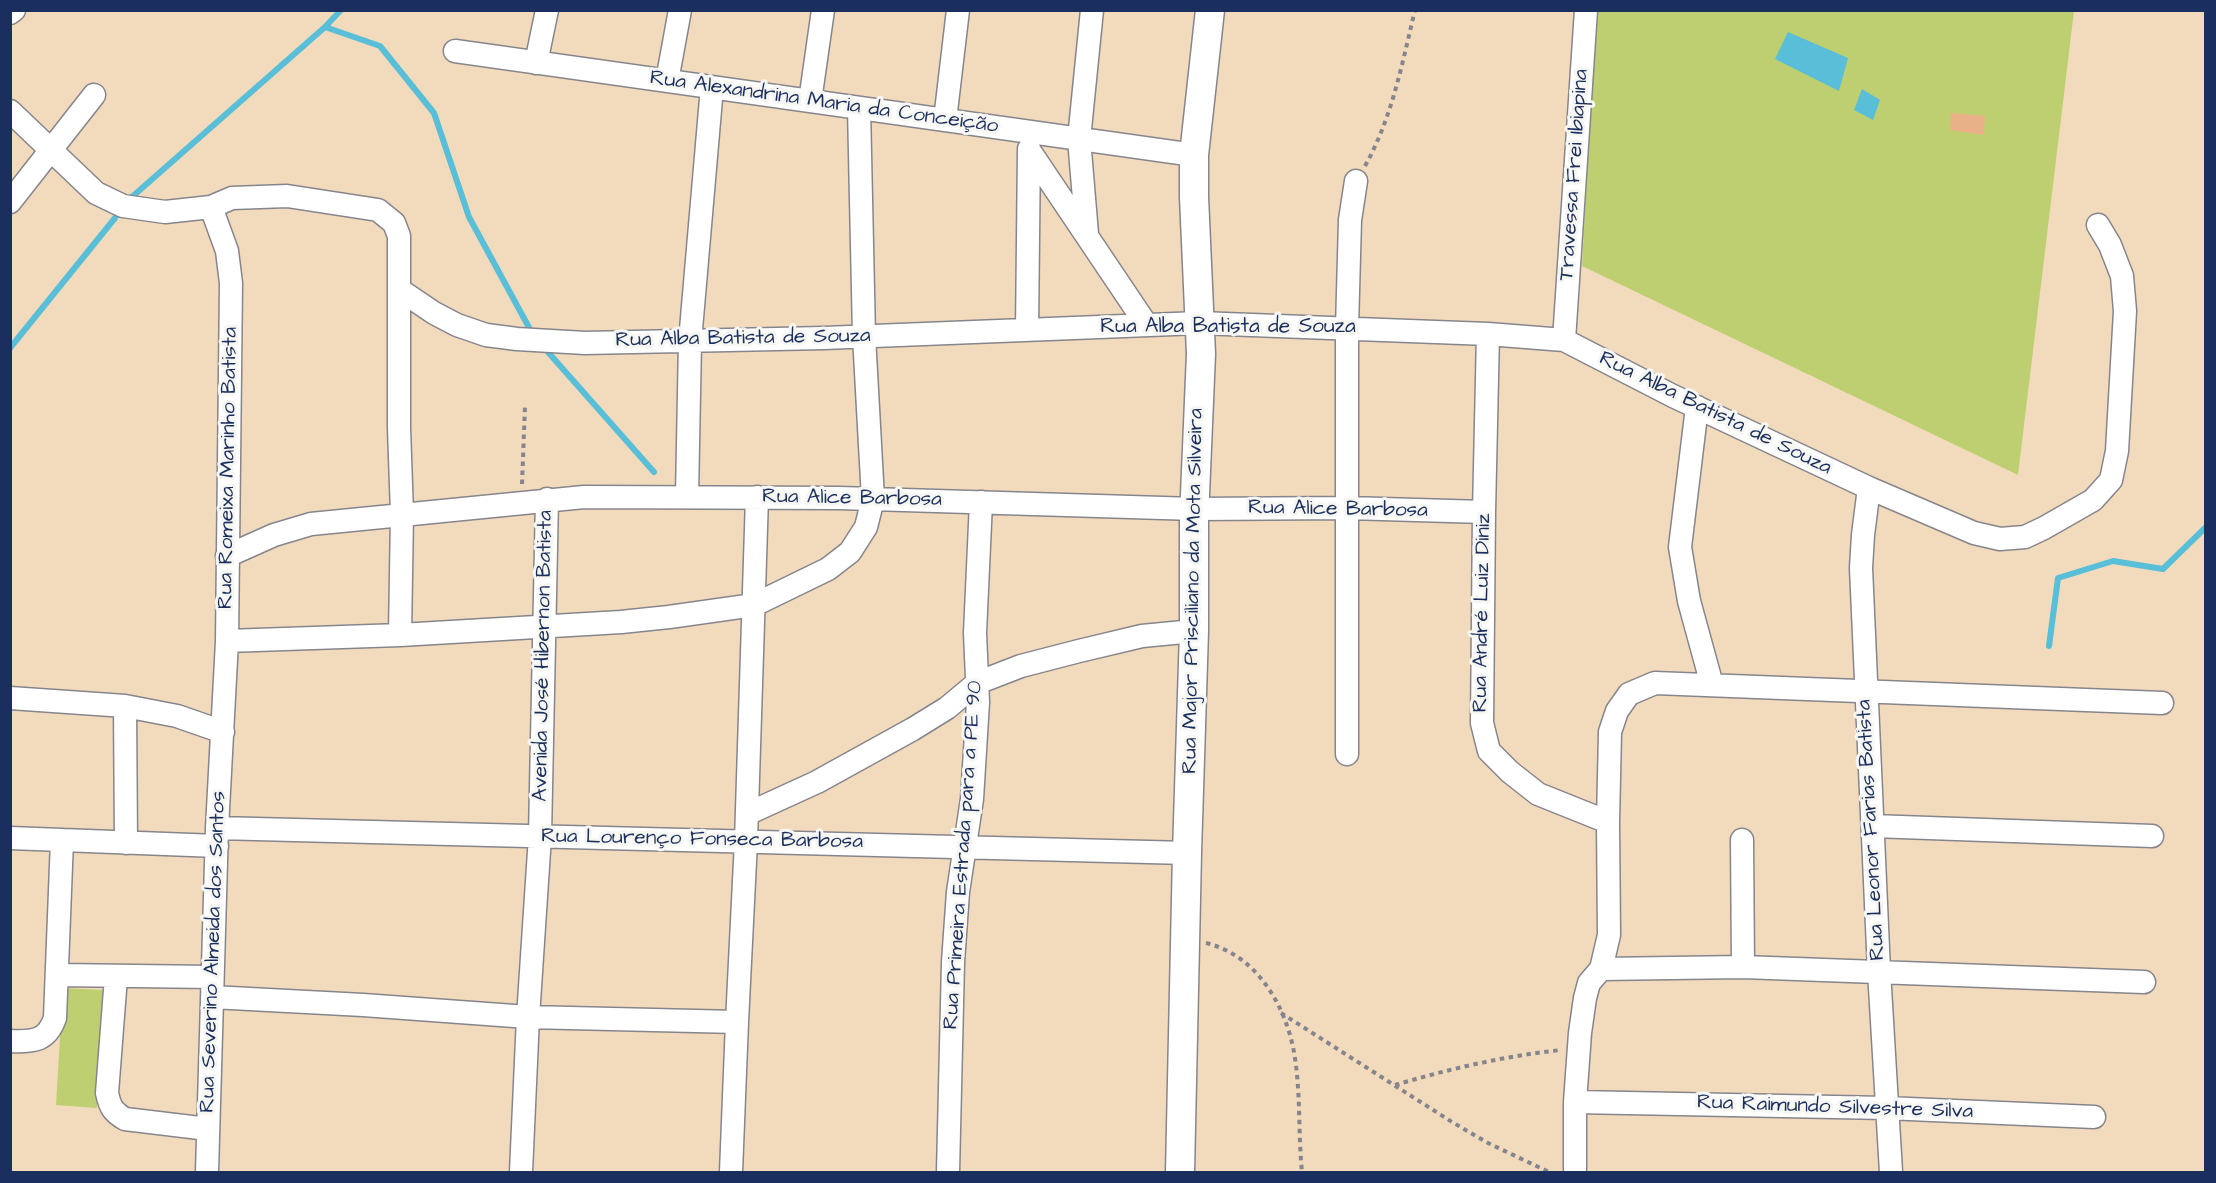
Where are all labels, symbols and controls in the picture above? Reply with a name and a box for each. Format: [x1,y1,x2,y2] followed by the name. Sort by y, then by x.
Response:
[648,66,1000,140] street label: Rua Alexandrina Maria da Conceição
[1555,69,1595,281] street label: Travessa Frei Ibiapina
[1100,315,1356,341] street label: Rua Alba Batista de Souza
[615,324,871,354] street label: Rua Alba Batista de Souza
[214,327,244,609] street label: Rua Romeixa Marinho Batista
[1595,347,1835,481] street label: Rua Alba Batista de Souza
[1178,408,1210,774] street label: Rua Major Prisciliano da Mota Silveira
[762,485,942,513] street label: Rua Alice Barbosa
[1248,496,1428,524] street label: Rua Alice Barbosa
[529,510,559,802] street label: Avenida José Hibernon Batista
[1469,513,1497,713] street label: Rua André Luiz Diniz
[939,680,989,1030] street label: Rua Primeira Estrada para a PE 90
[1853,699,1891,961] street label: Rua Leonor Farias Batista
[196,791,232,1113] street label: Rua Severino Almeida dos Santos
[541,825,863,855] street label: Rua Lourenço Fonseca Barbosa
[1697,1091,1973,1125] street label: Rua Raimundo Silvestre Silva

